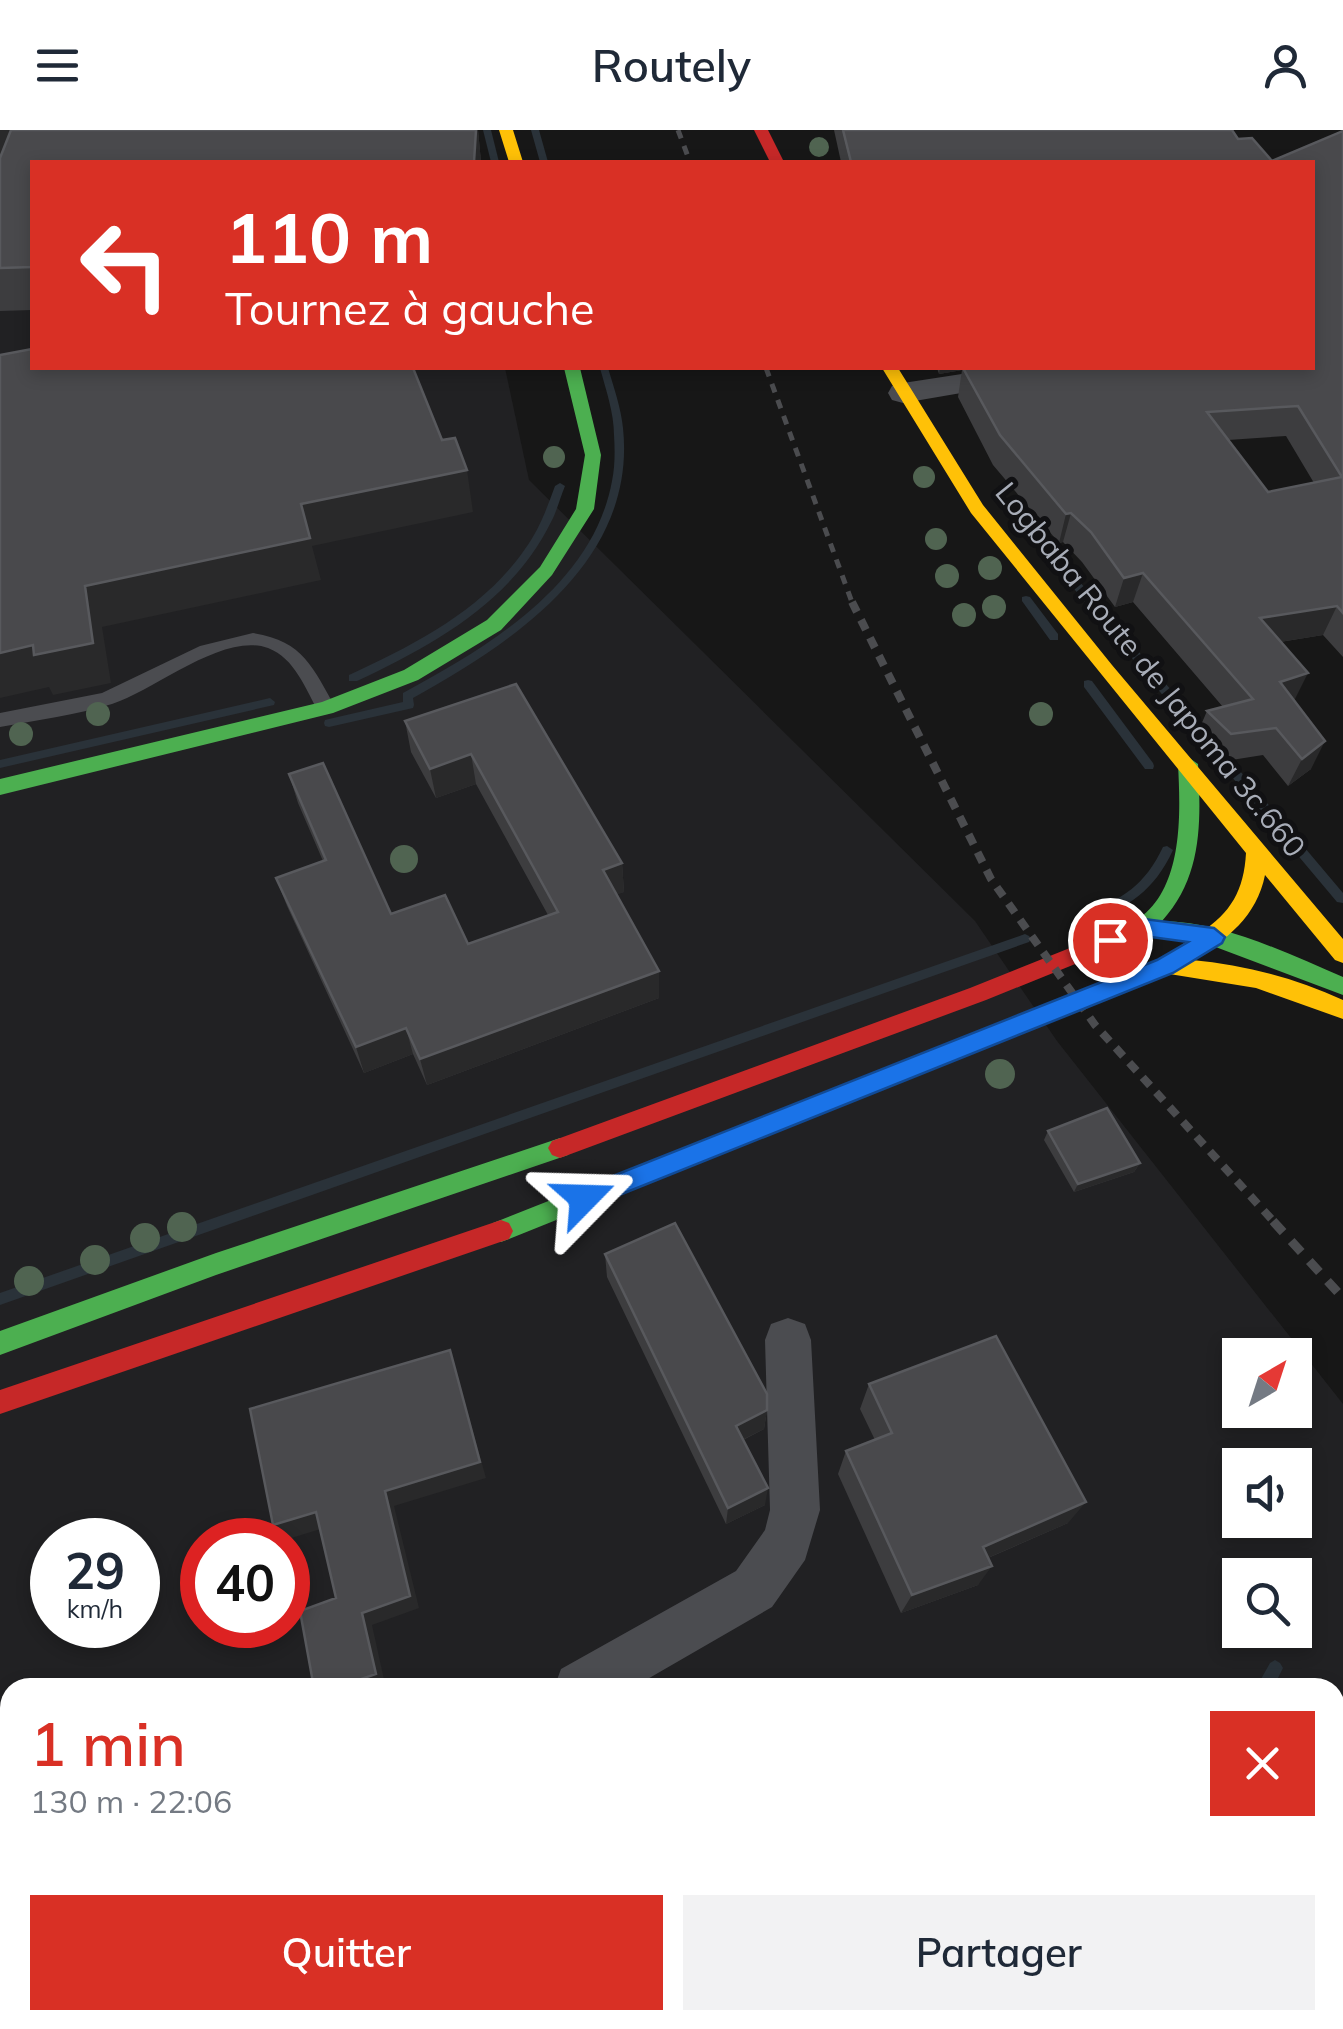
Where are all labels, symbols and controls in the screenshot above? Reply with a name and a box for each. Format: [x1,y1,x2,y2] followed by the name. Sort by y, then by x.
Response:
[592,37,751,93] text: Routely
[30,38,85,93] icon: menu
[1258,38,1313,93] icon: person
[225,193,433,281] text: 110 m
[60,200,190,330] icon: left
[225,280,595,336] text: Tournez à gauche
[988,474,1314,865] street label: Logbaba Route de Japoma 3c.660
[1068,898,1153,983] pin
[1083,913,1138,968] icon: arrive
[532,1146,636,1250] position arrow
[1222,1338,1312,1428] north arrow
[1222,1338,1312,1648] map controls
[1222,1448,1312,1538] button: sound
[180,1518,310,1648] speed limit sign: 40
[65,1539,125,1602] text: 29
[1222,1558,1312,1648] button: search
[67,1593,123,1624] text: km/h
[30,1706,186,1781] text: 1 min
[1210,1711,1315,1816] button: close
[30,1781,232,1821] text: 130 m · 22:06
[30,1895,663,2010] button: Quitter
[683,1895,1315,2010] button: Partager

